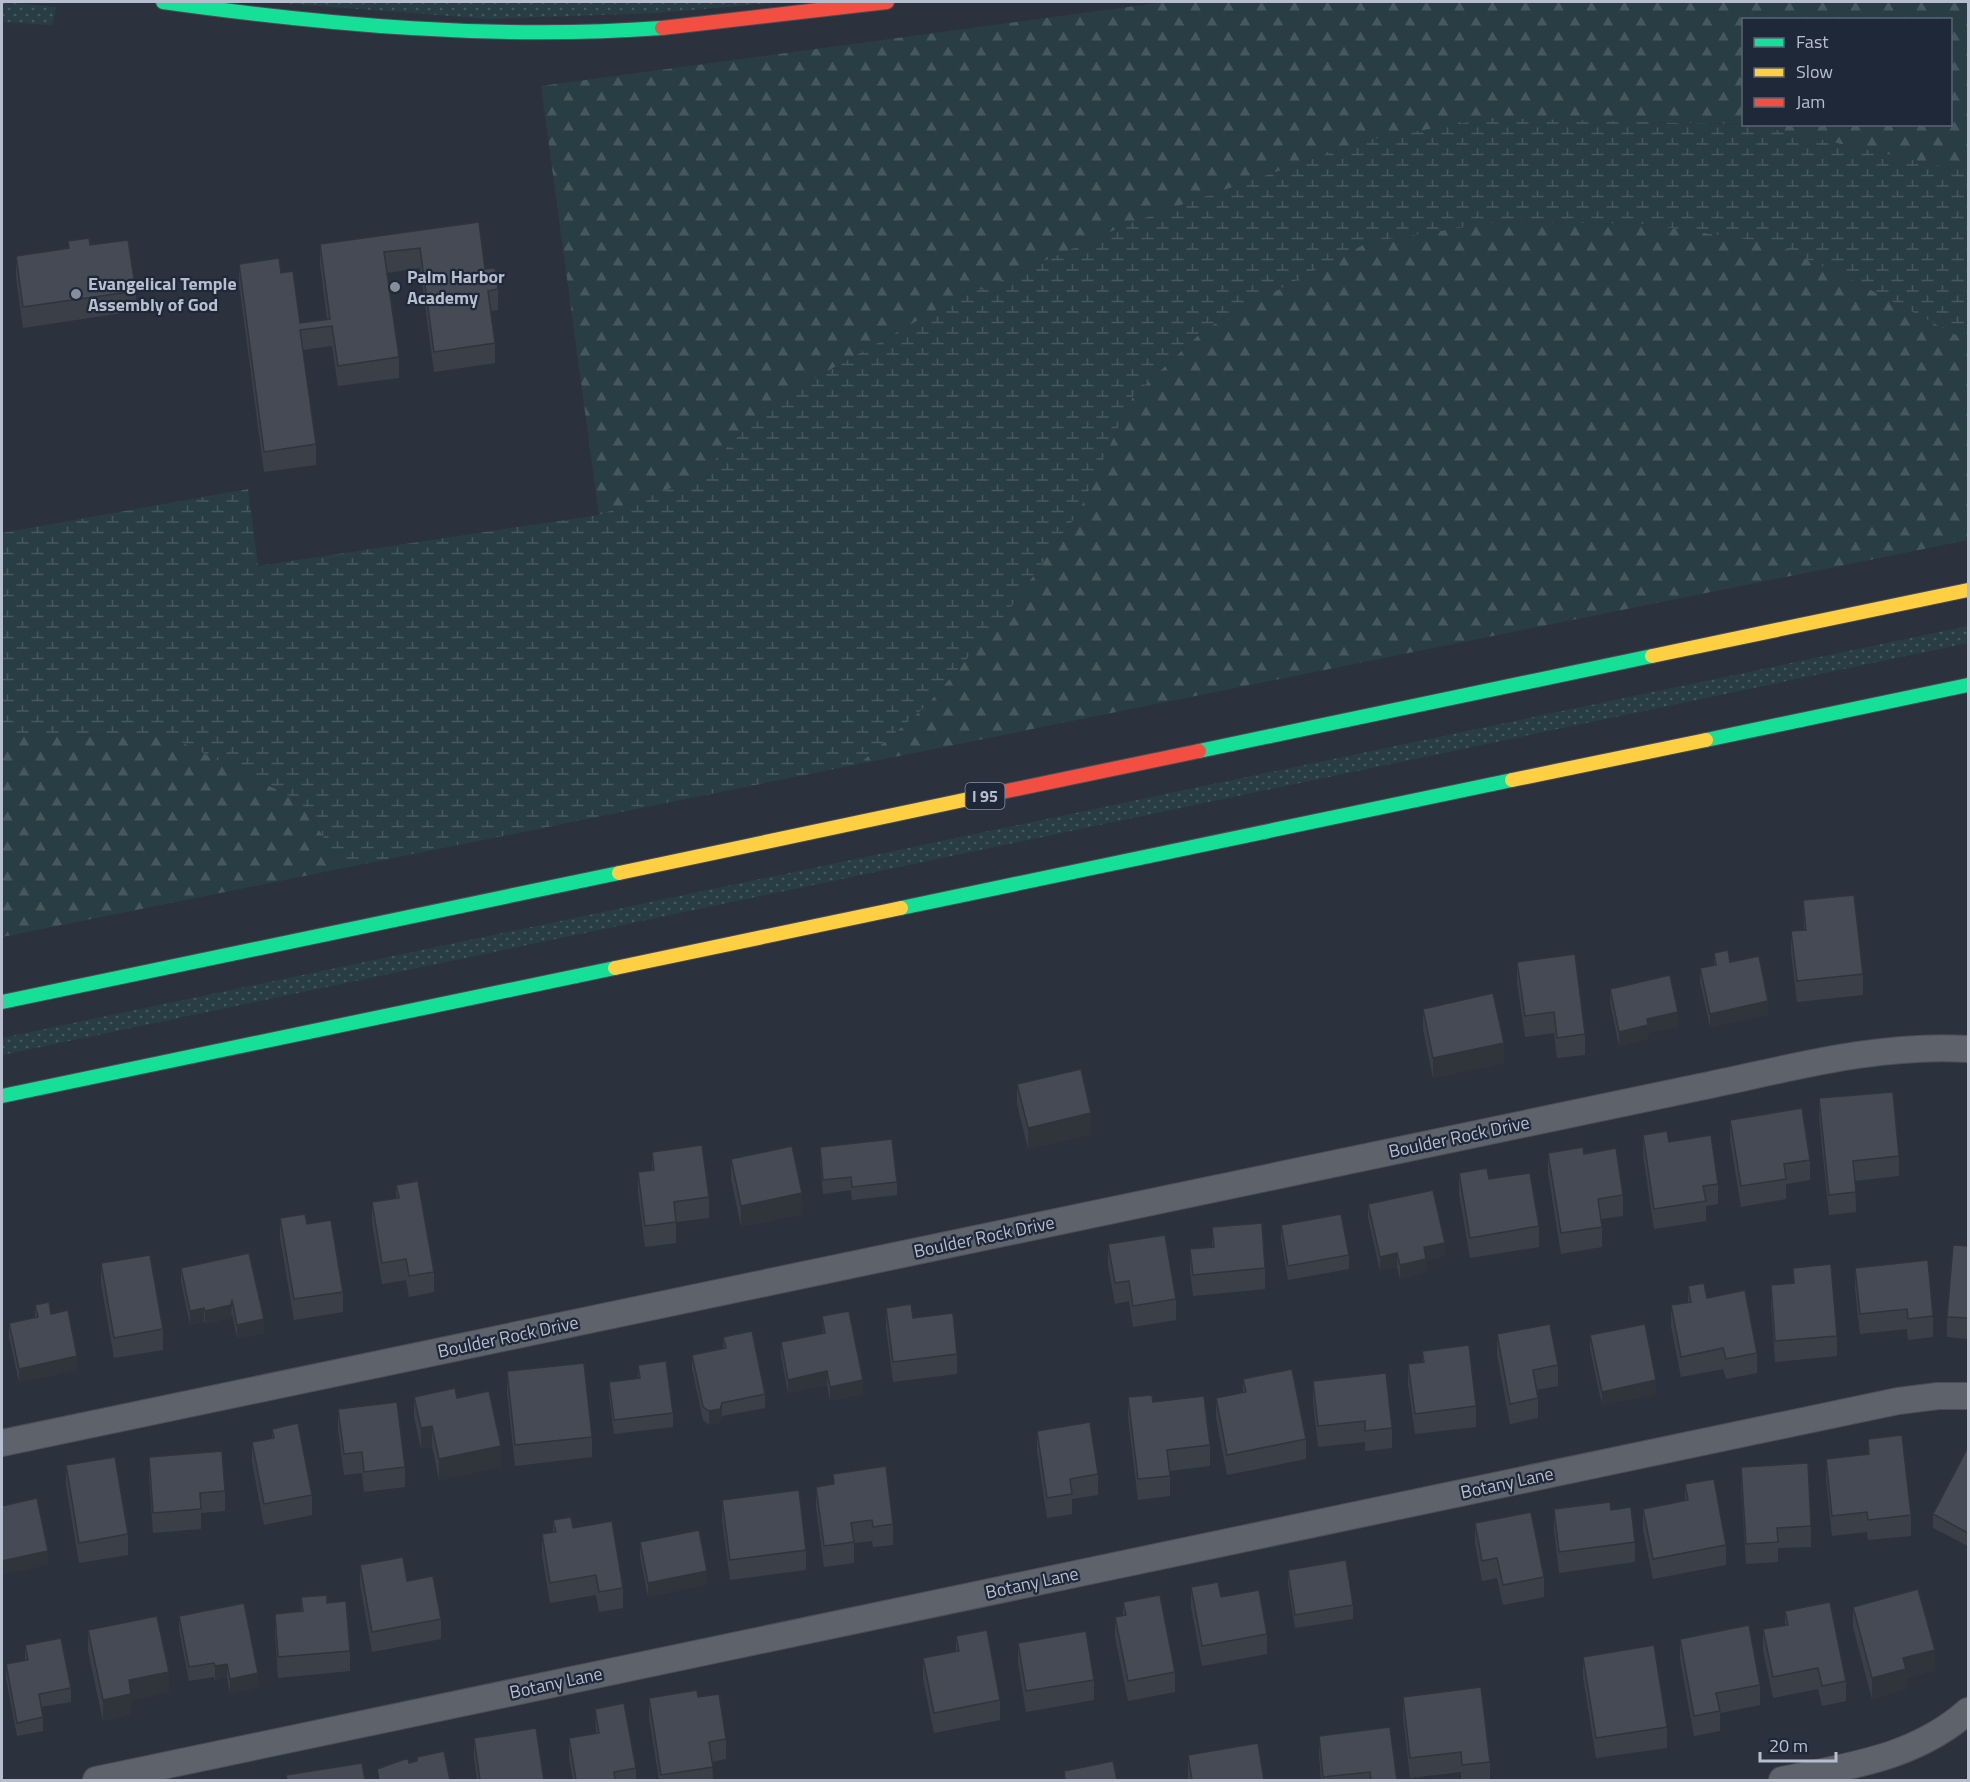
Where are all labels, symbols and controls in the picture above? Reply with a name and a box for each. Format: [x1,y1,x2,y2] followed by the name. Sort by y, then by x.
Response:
[1742,18,1952,126] legend
[1796,28,1829,55] text: Fast
[1796,58,1833,85] text: Slow
[1796,88,1825,115] text: Jam
[407,263,505,311] place label: Palm Harbor Academy
[88,270,237,318] place label: Evangelical Temple Assembly of God
[388,280,402,294] marker: Palm Harbor Academy
[69,287,83,301] marker: Evangelical Temple Assembly of God
[966,783,1004,809] road number: I 95
[1386,1108,1532,1165] street label: Boulder Rock Drive
[911,1208,1057,1265] street label: Boulder Rock Drive
[435,1308,581,1365] street label: Boulder Rock Drive
[1458,1459,1556,1506] street label: Botany Lane
[983,1559,1081,1606] street label: Botany Lane
[507,1659,605,1706] street label: Botany Lane
[1760,1725,1836,1763] scale bar
[1769,1732,1808,1759] text: 20 m

